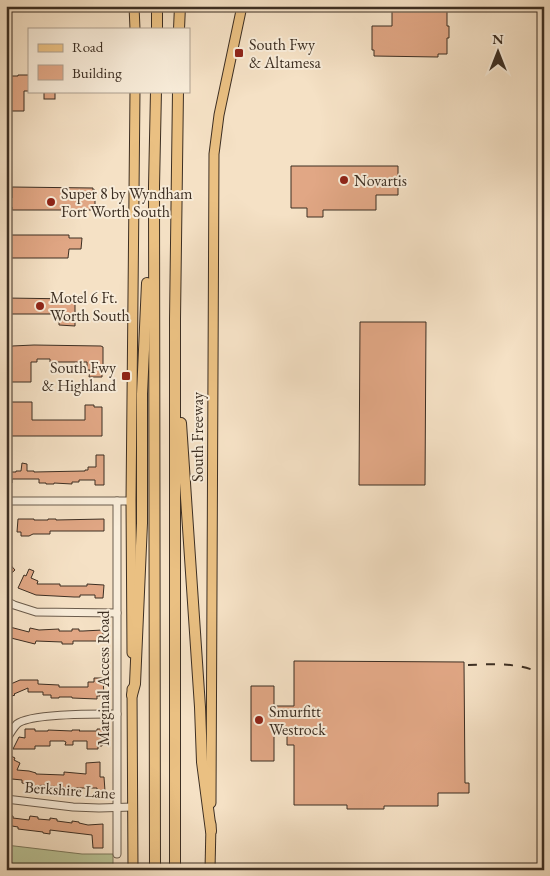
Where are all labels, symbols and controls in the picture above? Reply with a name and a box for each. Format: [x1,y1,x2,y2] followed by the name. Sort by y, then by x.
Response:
[28,28,190,92] legend
[472,28,522,78] north arrow
[492,30,504,48] text: N
[249,34,321,73] place label: South Fwy & Altamesa
[72,37,104,56] text: Road
[233,47,245,59] marker: South Fwy & Altamesa
[72,63,122,82] text: Building
[354,170,407,191] place label: Novartis
[338,174,350,186] marker: Novartis
[61,183,193,222] place label: Super 8 by Wyndham Fort Worth South
[45,196,57,208] marker: Super 8 by Wyndham Fort Worth South
[50,287,130,326] place label: Motel 6 Ft. Worth South
[34,300,46,312] marker: Motel 6 Ft. Worth South
[42,357,117,396] place label: South Fwy & Highland
[120,370,132,382] marker: South Fwy & Highland
[187,391,208,482] street label: South Freeway
[93,609,114,746] street label: Marginal Access Road
[269,701,326,740] place label: Smurfitt Westrock
[253,714,265,726] marker: Smurfitt Westrock
[24,776,116,804] street label: Berkshire Lane

